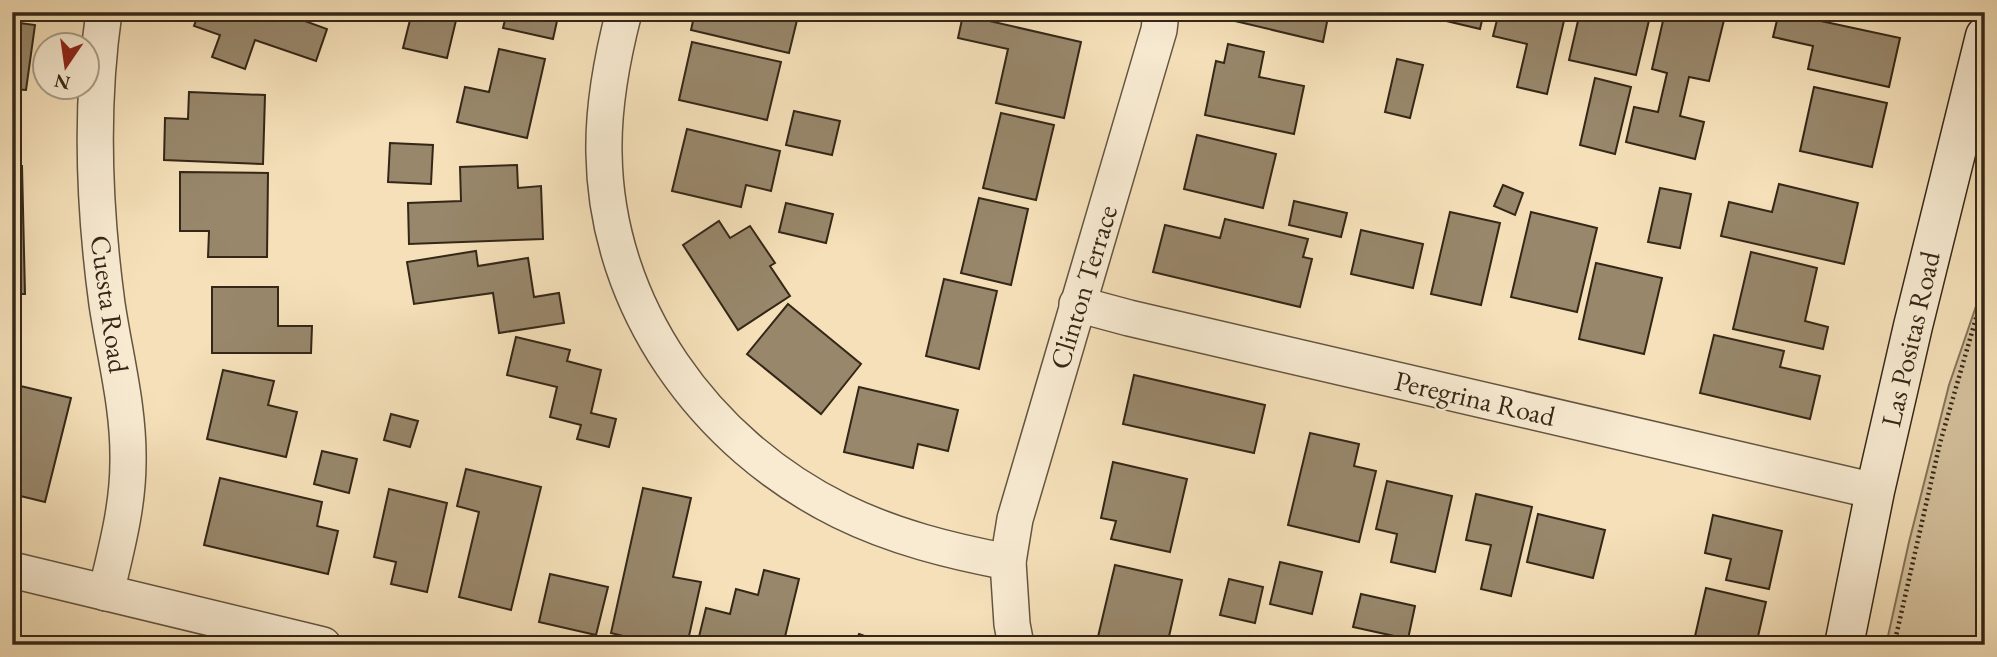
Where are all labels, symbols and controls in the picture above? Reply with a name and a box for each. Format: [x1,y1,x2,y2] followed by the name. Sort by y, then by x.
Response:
[32,32,102,102] north arrow
[51,68,73,96] text: N
[1041,201,1125,373] street label: Clinton Terrace
[83,233,138,376] street label: Cuesta Road
[1872,247,1948,430] street label: Las Positas Road
[1391,362,1560,434] street label: Peregrina Road

